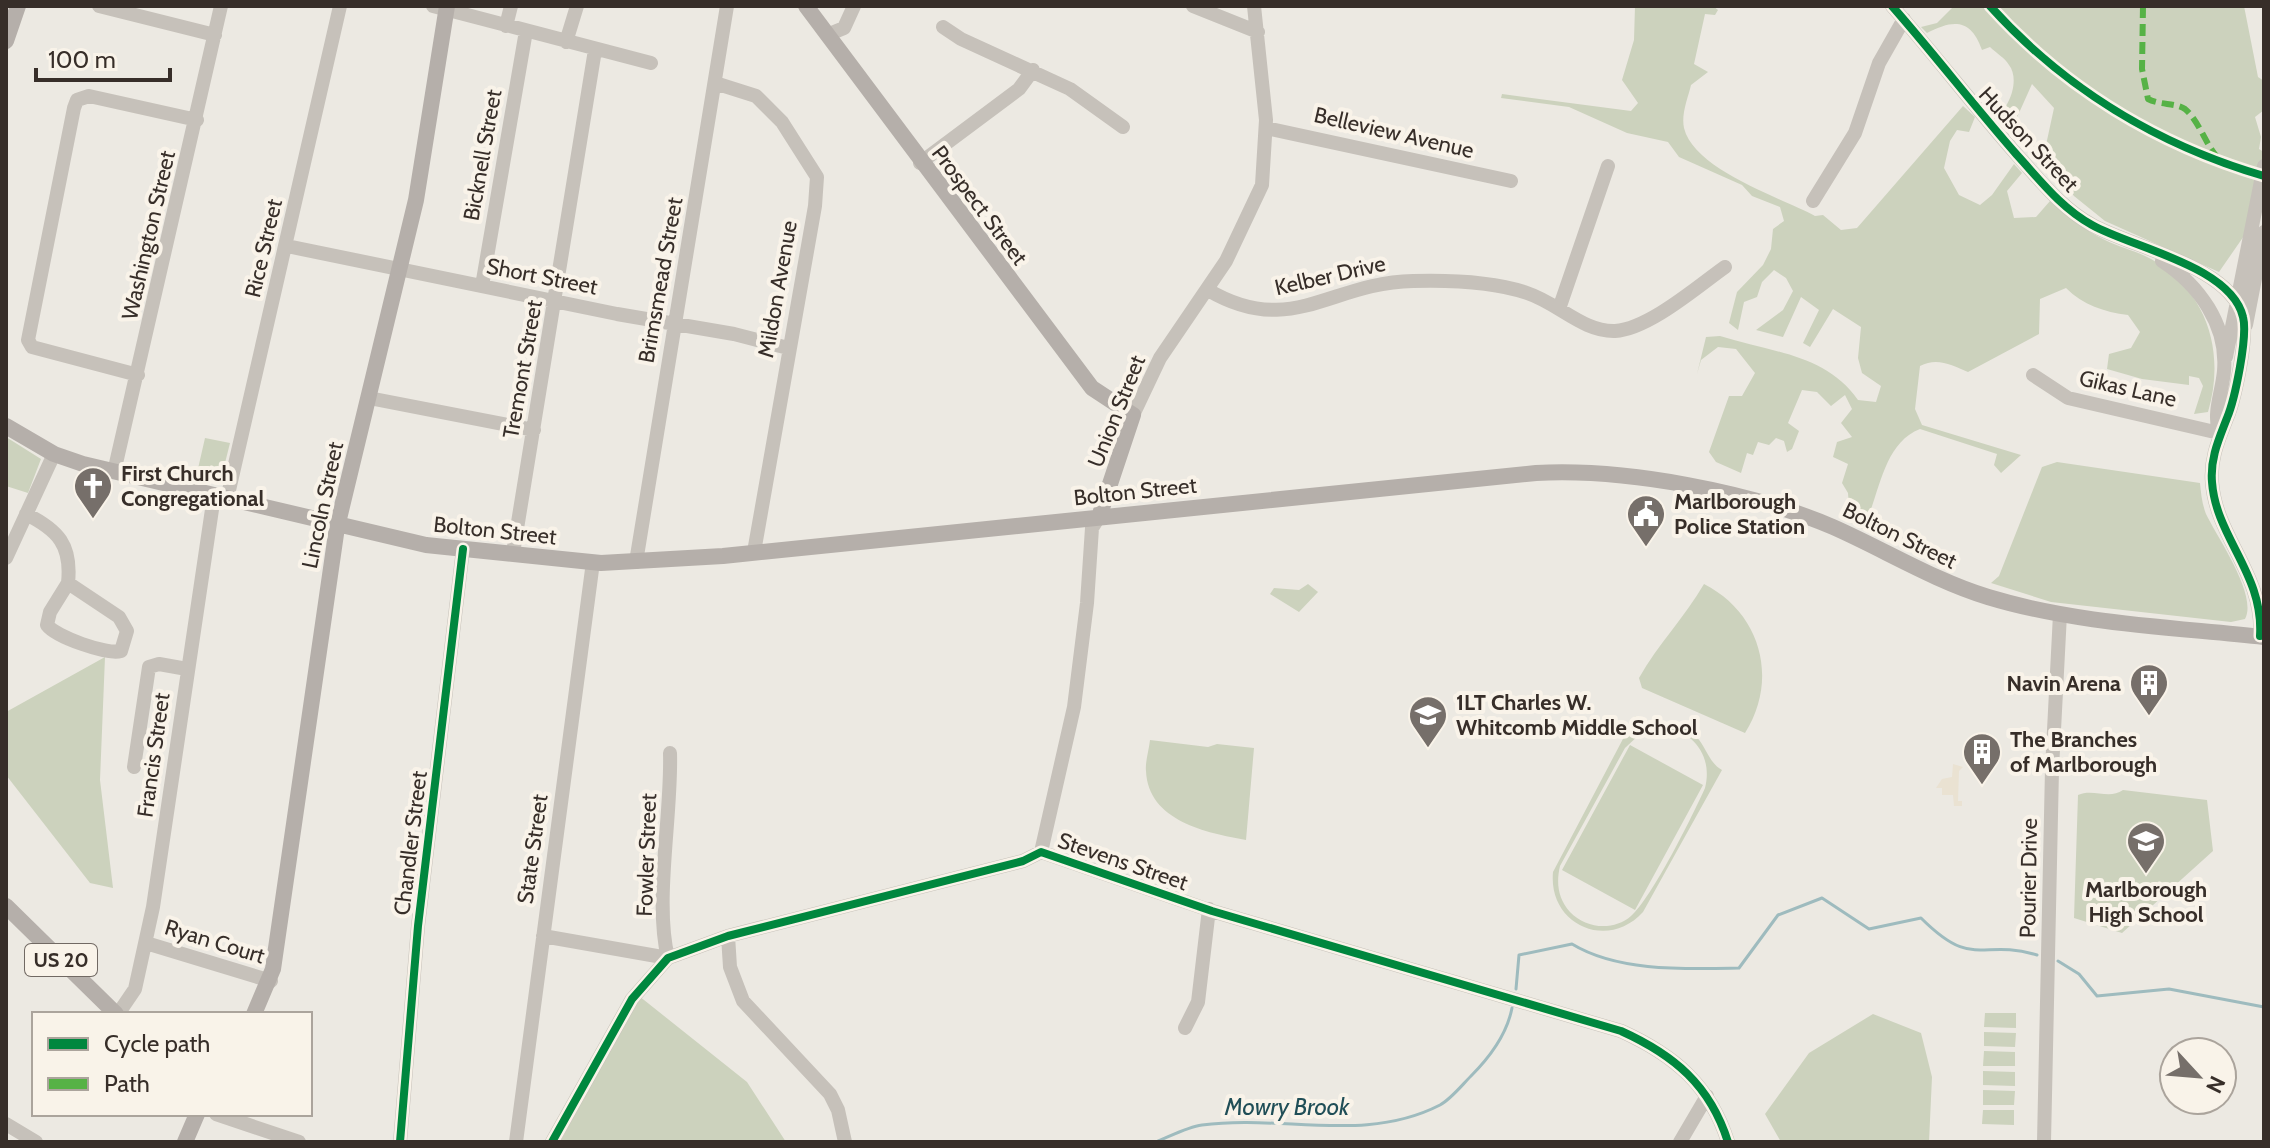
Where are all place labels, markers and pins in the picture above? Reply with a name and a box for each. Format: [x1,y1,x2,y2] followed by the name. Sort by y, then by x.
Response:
[121,460,265,512] place label: First Church Congregational
[72,465,114,520] church icon: First Church Congregational
[1674,488,1805,540] place label: Marlborough Police Station
[1625,493,1667,548] public building icon: Marlborough Police Station
[2128,662,2170,717] building icon: Navin Arena
[2007,670,2121,697] place label: Navin Arena
[1456,689,1698,741] place label: 1LT Charles W. Whitcomb Middle School
[1407,694,1449,749] school or university icon: 1LT Charles W. Whitcomb Middle School
[2010,726,2157,778] place label: The Branches of Marlborough
[1961,731,2003,786] building icon: The Branches of Marlborough
[2125,820,2167,875] school or university icon: Marlborough High School
[2085,876,2207,928] place label: Marlborough High School

